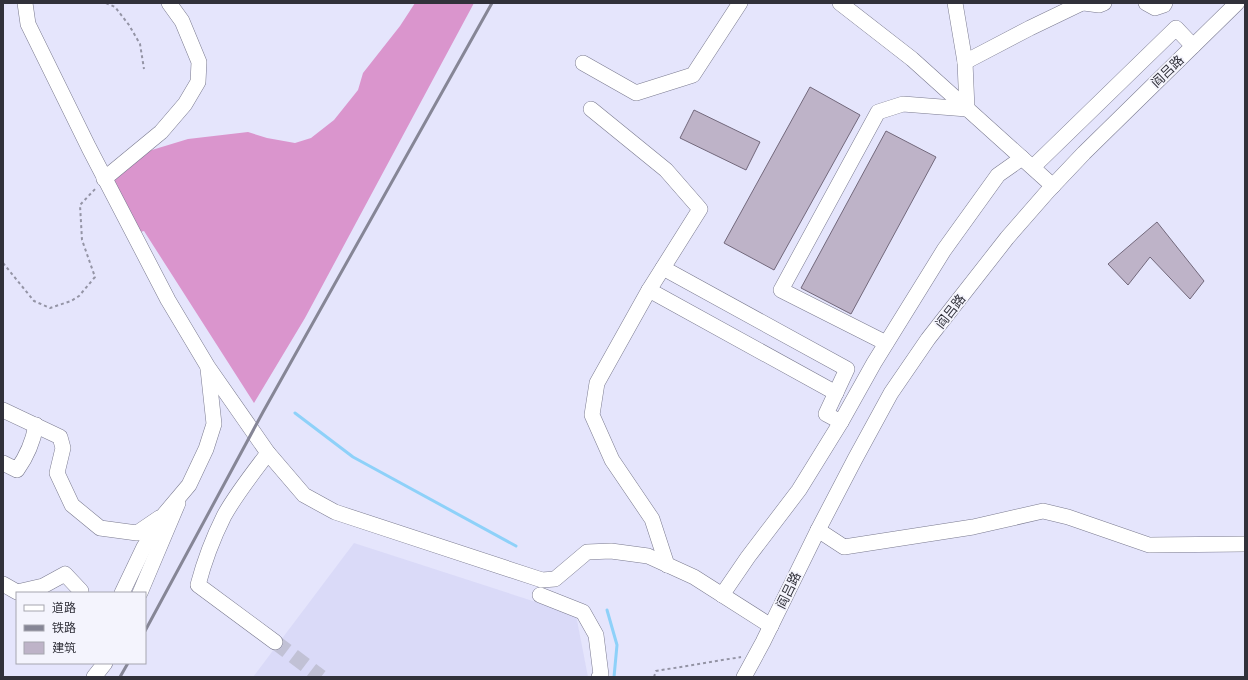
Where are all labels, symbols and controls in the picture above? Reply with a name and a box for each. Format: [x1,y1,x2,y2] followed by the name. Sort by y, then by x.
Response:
[1147,52,1187,90] street label: 阎吕路
[932,291,968,331] street label: 阎吕路
[772,569,804,611] street label: 阎吕路
[16,592,146,664] legend
[52,600,76,615] text: 道路
[52,620,76,635] text: 铁路
[52,640,76,655] text: 建筑

